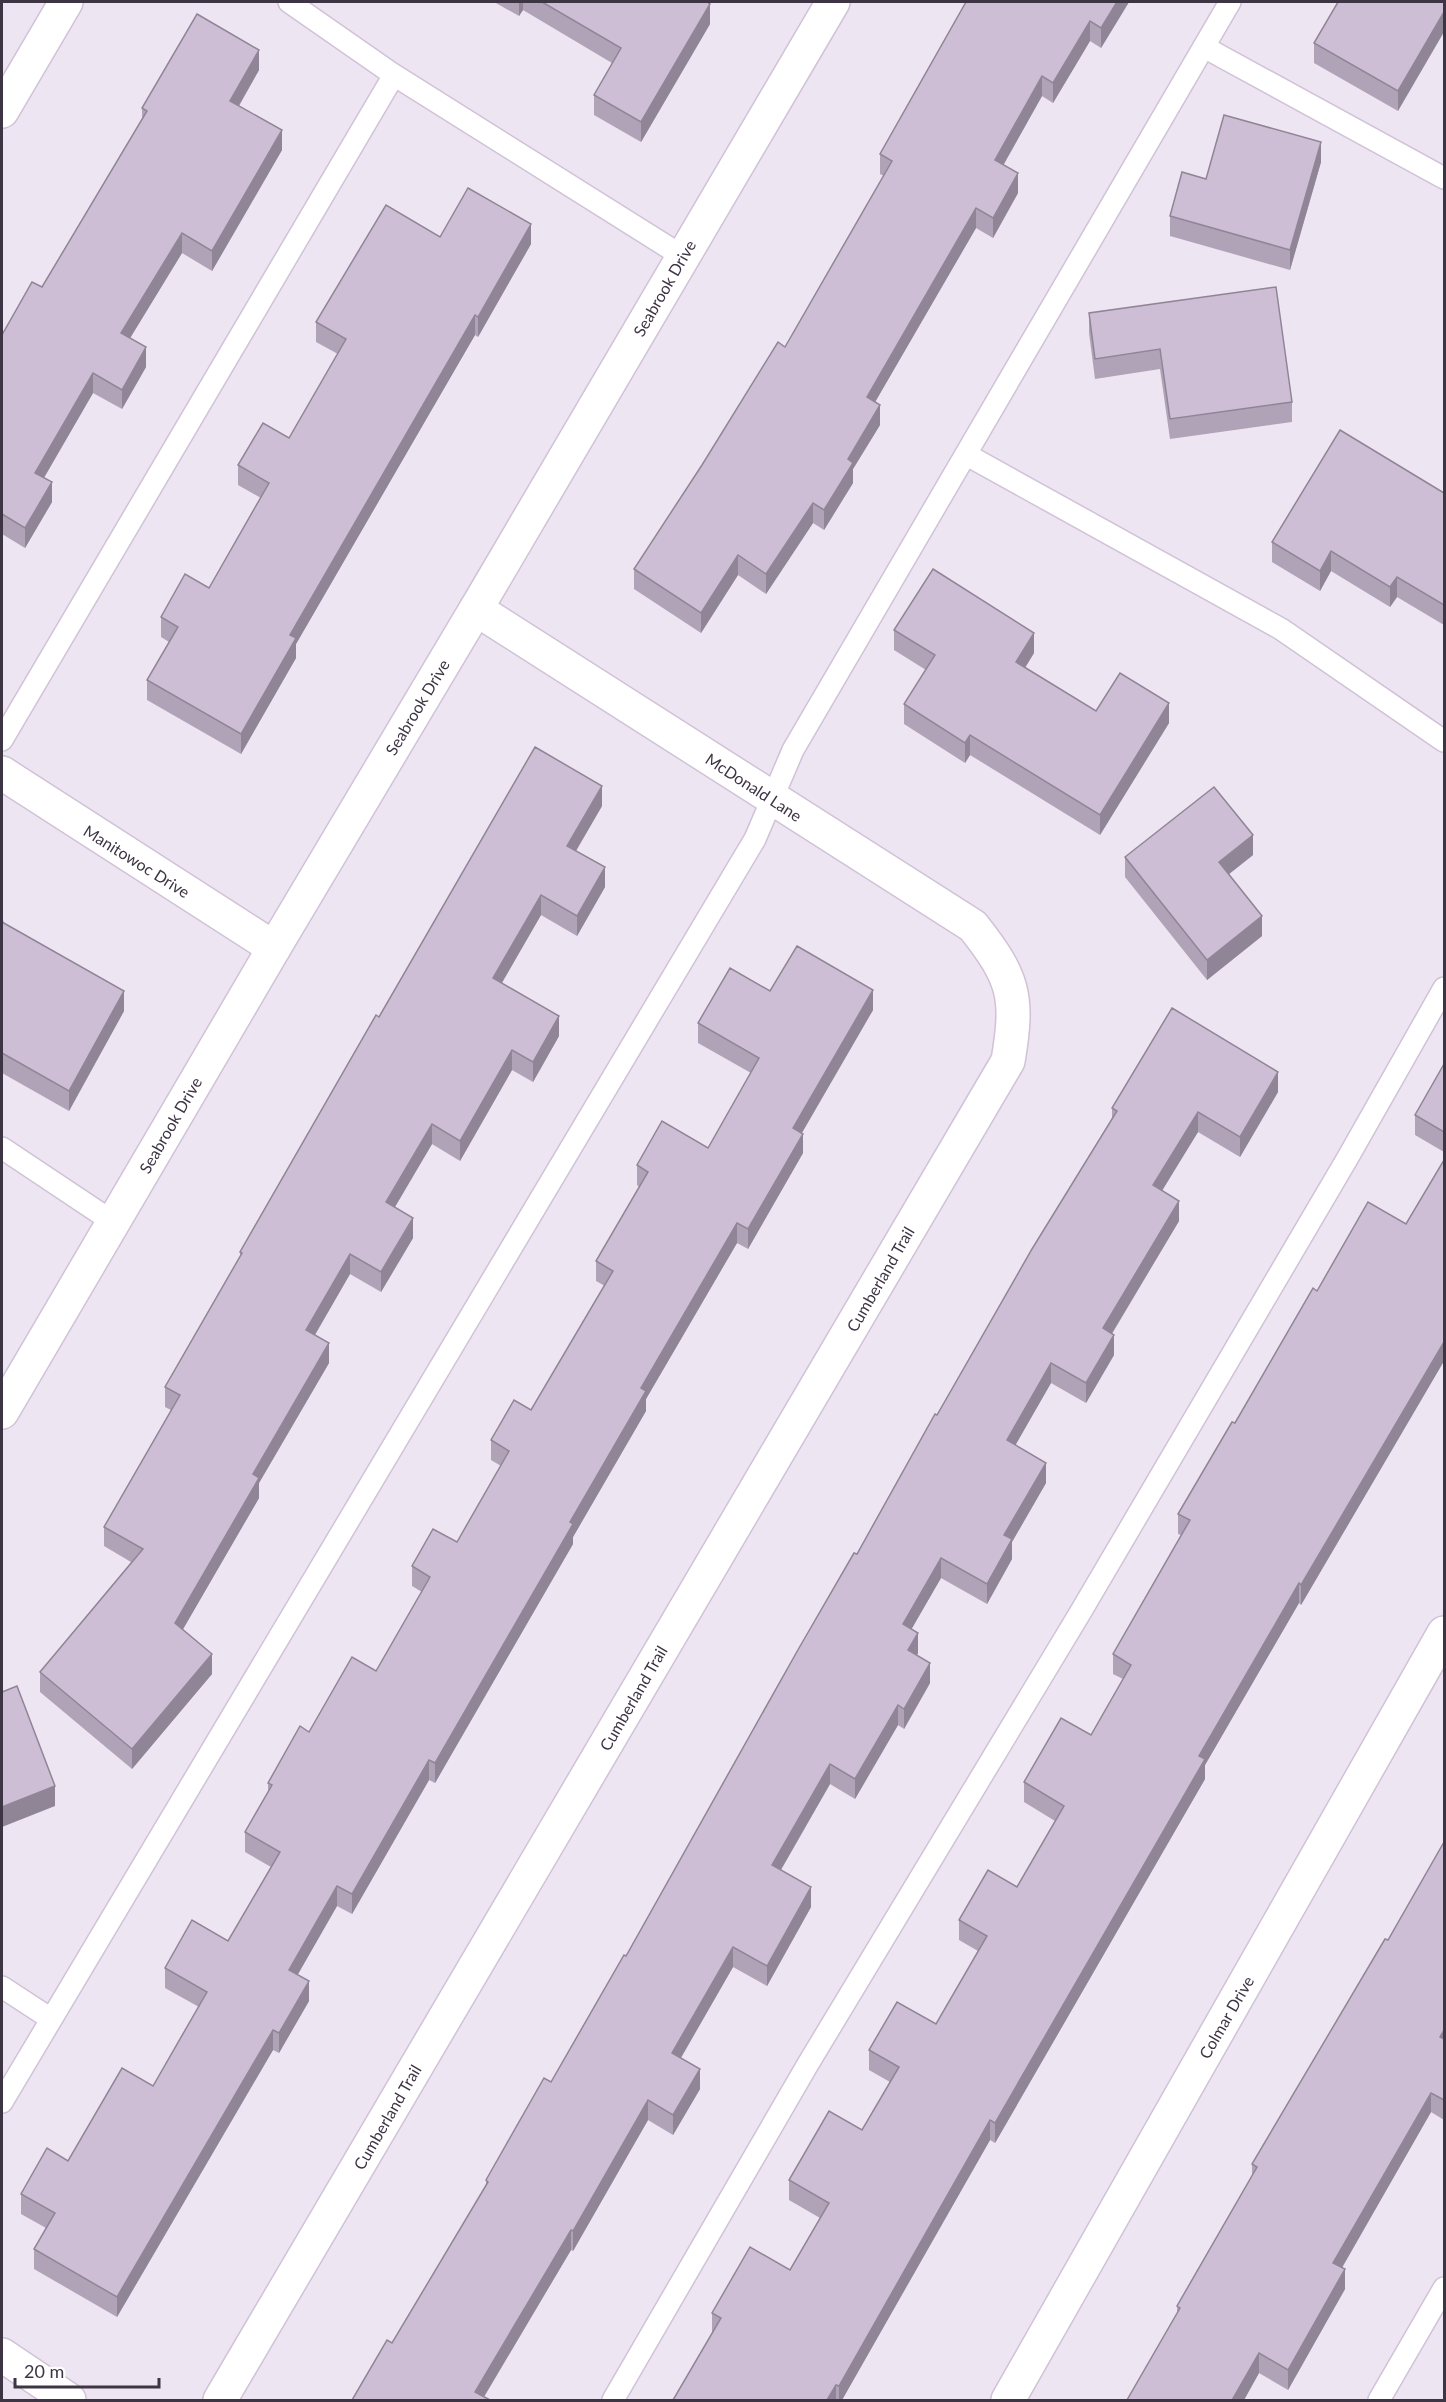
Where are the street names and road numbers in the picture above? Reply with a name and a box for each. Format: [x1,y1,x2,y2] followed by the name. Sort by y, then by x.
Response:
[629,236,699,340] street label: Seabrook Drive
[381,656,453,758] street label: Seabrook Drive
[702,749,806,825] street label: McDonald Lane
[80,821,194,901] street label: Manitowoc Drive
[135,1073,205,1177] street label: Seabrook Drive
[842,1223,918,1335] street label: Cumberland Trail
[595,1642,671,1754] street label: Cumberland Trail
[1195,1972,1257,2062] street label: Colmar Drive
[349,2061,425,2173] street label: Cumberland Trail

